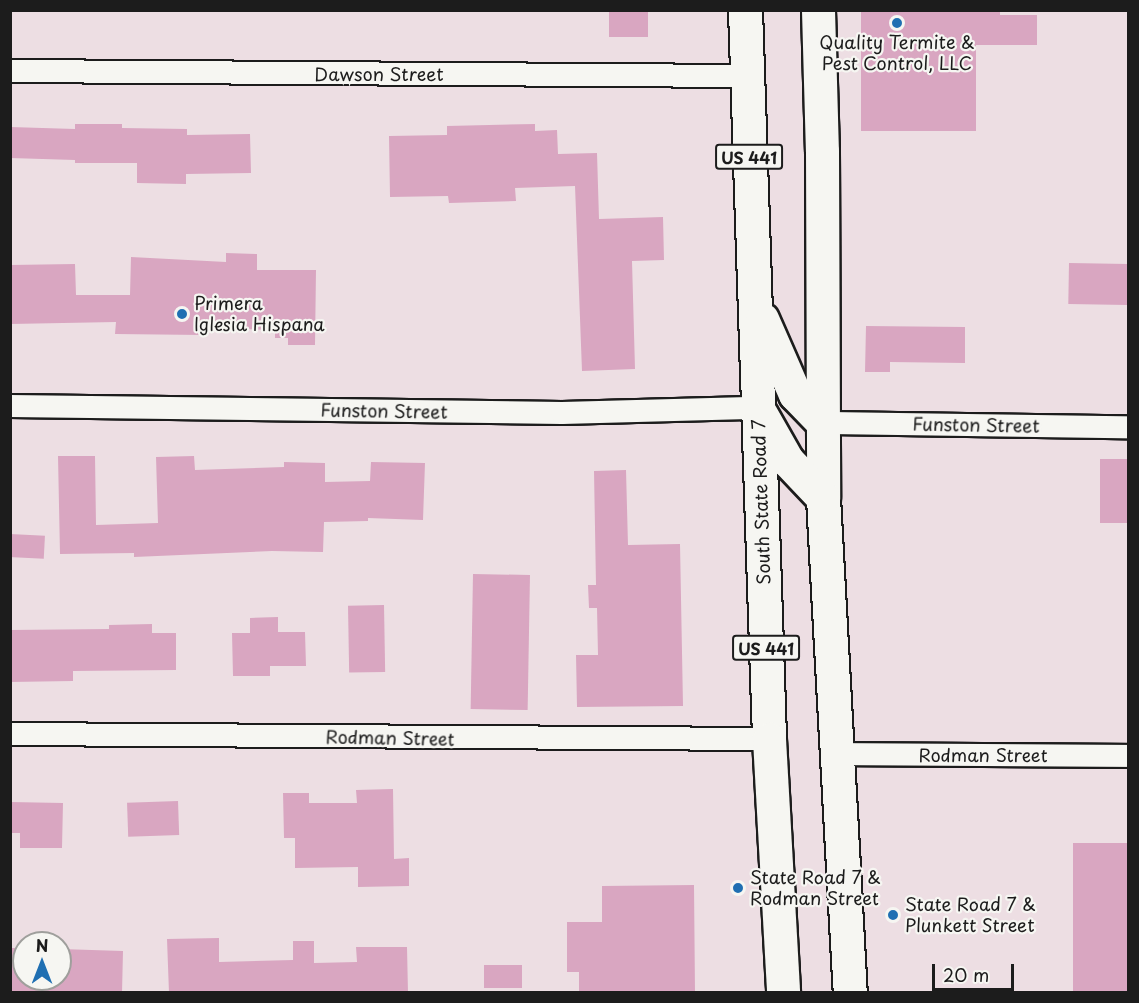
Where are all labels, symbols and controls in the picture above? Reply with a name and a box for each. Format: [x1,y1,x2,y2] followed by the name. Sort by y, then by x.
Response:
[890,16,904,30] marker: Quality Termite & Pest Control, LLC
[819,32,975,74] place label: Quality Termite & Pest Control, LLC
[315,63,443,85] street label: Dawson Street
[714,144,783,170] road number: US 441
[194,293,324,336] place label: Primera Iglesia Hispana
[175,307,189,321] marker: Primera Iglesia Hispana
[320,399,448,423] street label: Funston Street
[912,413,1040,437] street label: Funston Street
[747,418,775,586] street label: South State Road 7
[732,635,801,661] road number: US 441
[325,726,455,750] street label: Rodman Street
[918,744,1048,766] street label: Rodman Street
[750,867,881,910] place label: State Road 7 & Rodman Street
[731,881,745,895] marker: State Road 7 & Rodman Street
[905,894,1036,936] place label: State Road 7 & Plunkett Street
[886,908,900,922] marker: State Road 7 & Plunkett Street
[12,931,72,991] north arrow
[36,933,48,957] text: N
[935,952,1018,990] scale bar
[943,961,989,988] text: 20 m

